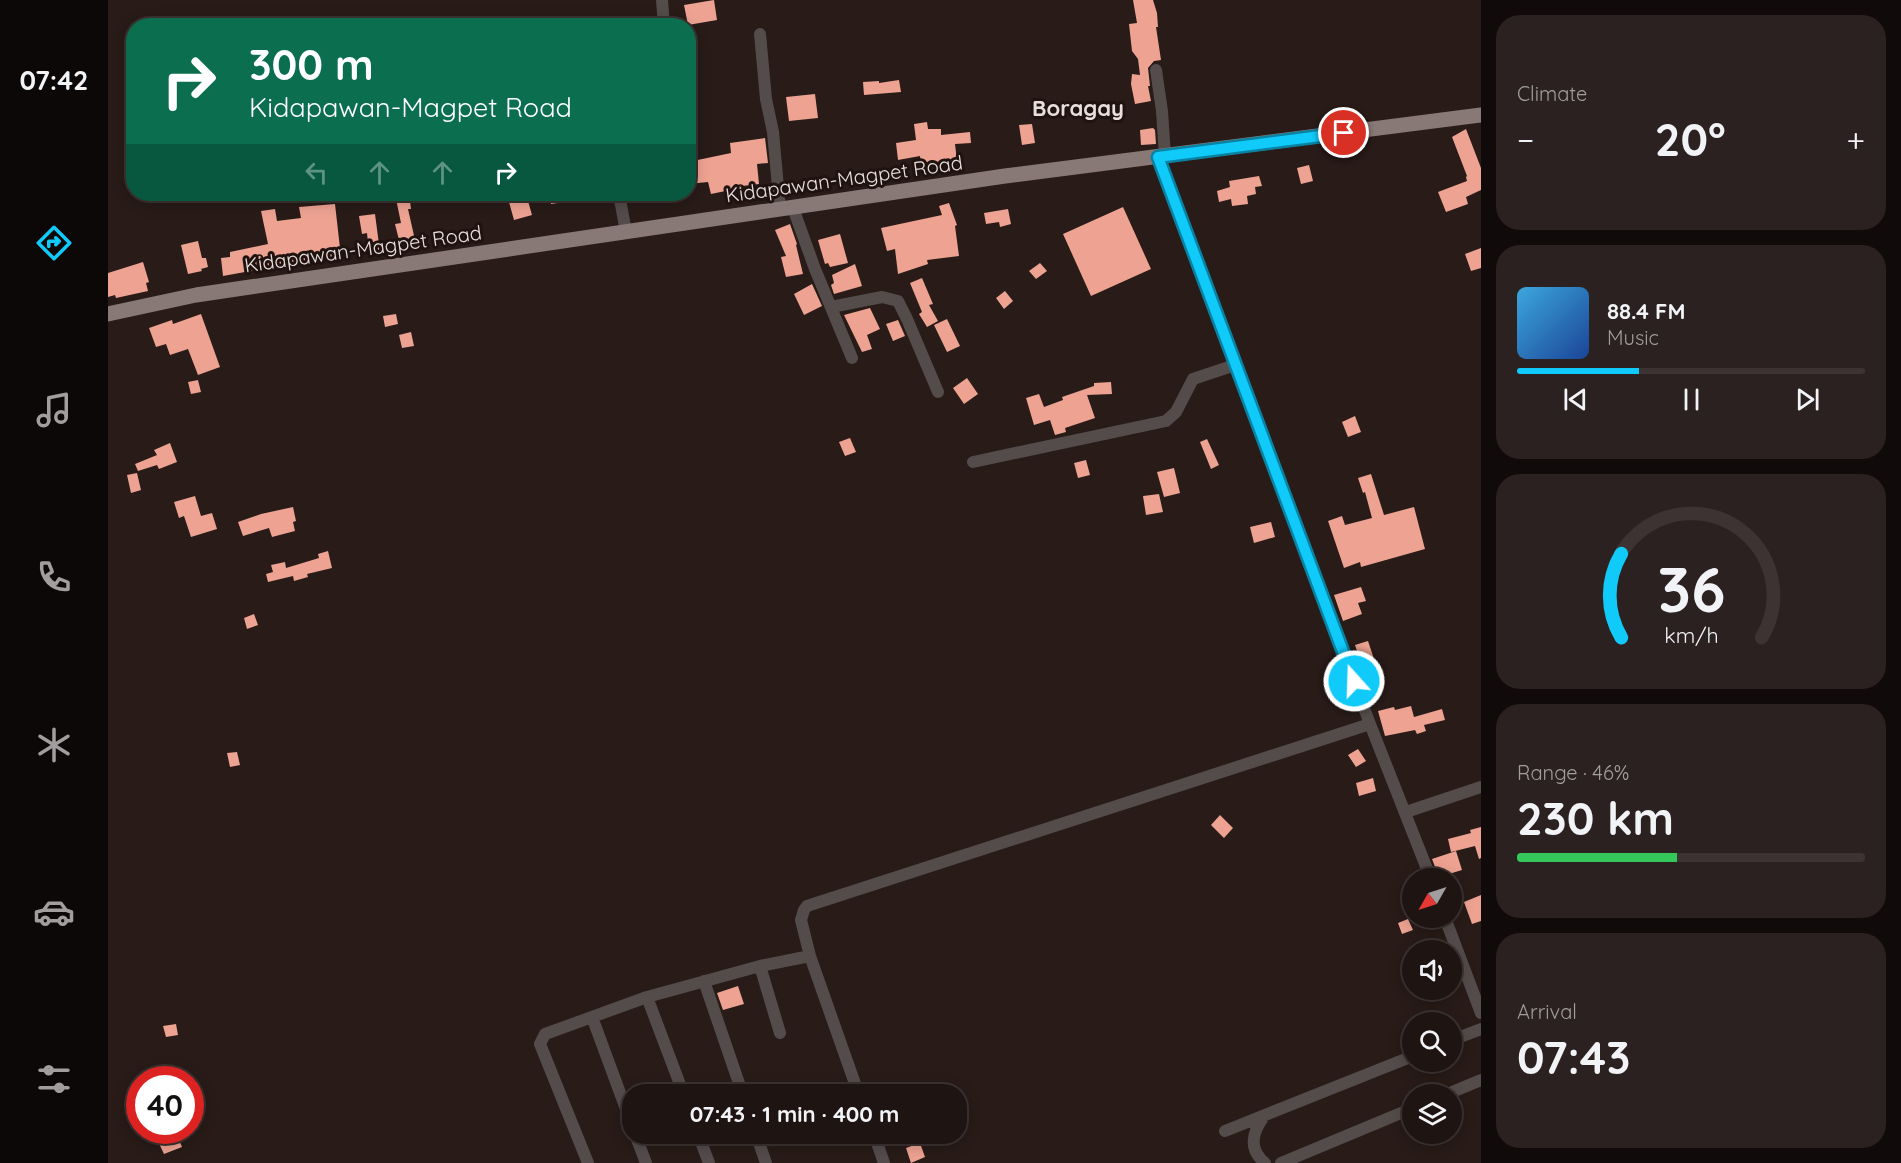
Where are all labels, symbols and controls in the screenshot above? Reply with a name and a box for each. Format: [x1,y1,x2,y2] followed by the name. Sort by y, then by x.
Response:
[249,38,374,91] text: 300 m
[150,42,228,120] icon: right
[20,63,88,97] text: 07:42
[1517,81,1587,106] text: Climate
[249,90,572,124] text: Kidapawan-Magpet Road
[1032,94,1124,122] district label: Boragay
[1318,107,1369,158] pin
[1655,111,1726,167] text: 20°
[1327,116,1360,149] icon: arrive
[1517,119,1534,160] text: −
[1846,119,1865,160] text: +
[724,149,964,208] street label: Kidapawan-Magpet Road
[300,156,333,189] icon: left
[363,156,396,189] icon: ahead
[426,156,459,189] icon: ahead
[489,156,522,189] icon: right
[243,219,483,278] street label: Kidapawan-Magpet Road
[33,222,75,264] icon: directions
[1607,297,1685,325] text: 88.4 FM
[1607,325,1659,350] text: Music
[1559,383,1592,416] icon: previous
[1675,383,1708,416] icon: pause
[1791,383,1824,416] icon: next
[33,389,75,431] icon: music
[1657,551,1725,629] text: 36
[33,556,75,598] icon: phone
[1664,623,1718,649] text: km/h
[1322,649,1386,713] position arrow
[33,724,75,766] icon: climate
[1517,760,1629,785] text: Range · 46%
[1517,790,1674,846] text: 230 km
[1402,868,1462,928] north arrow
[1402,868,1462,1144] map controls
[33,891,75,933] icon: car
[1402,940,1462,1000] button: sound
[1517,999,1577,1024] text: Arrival
[1402,1012,1462,1072] button: search
[1517,1029,1630,1085] text: 07:43
[33,1058,75,1100] icon: filters
[126,1066,204,1144] speed limit sign: 40
[1402,1084,1462,1144] button: layers
[690,1100,899,1128] text: 07:43 · 1 min · 400 m

